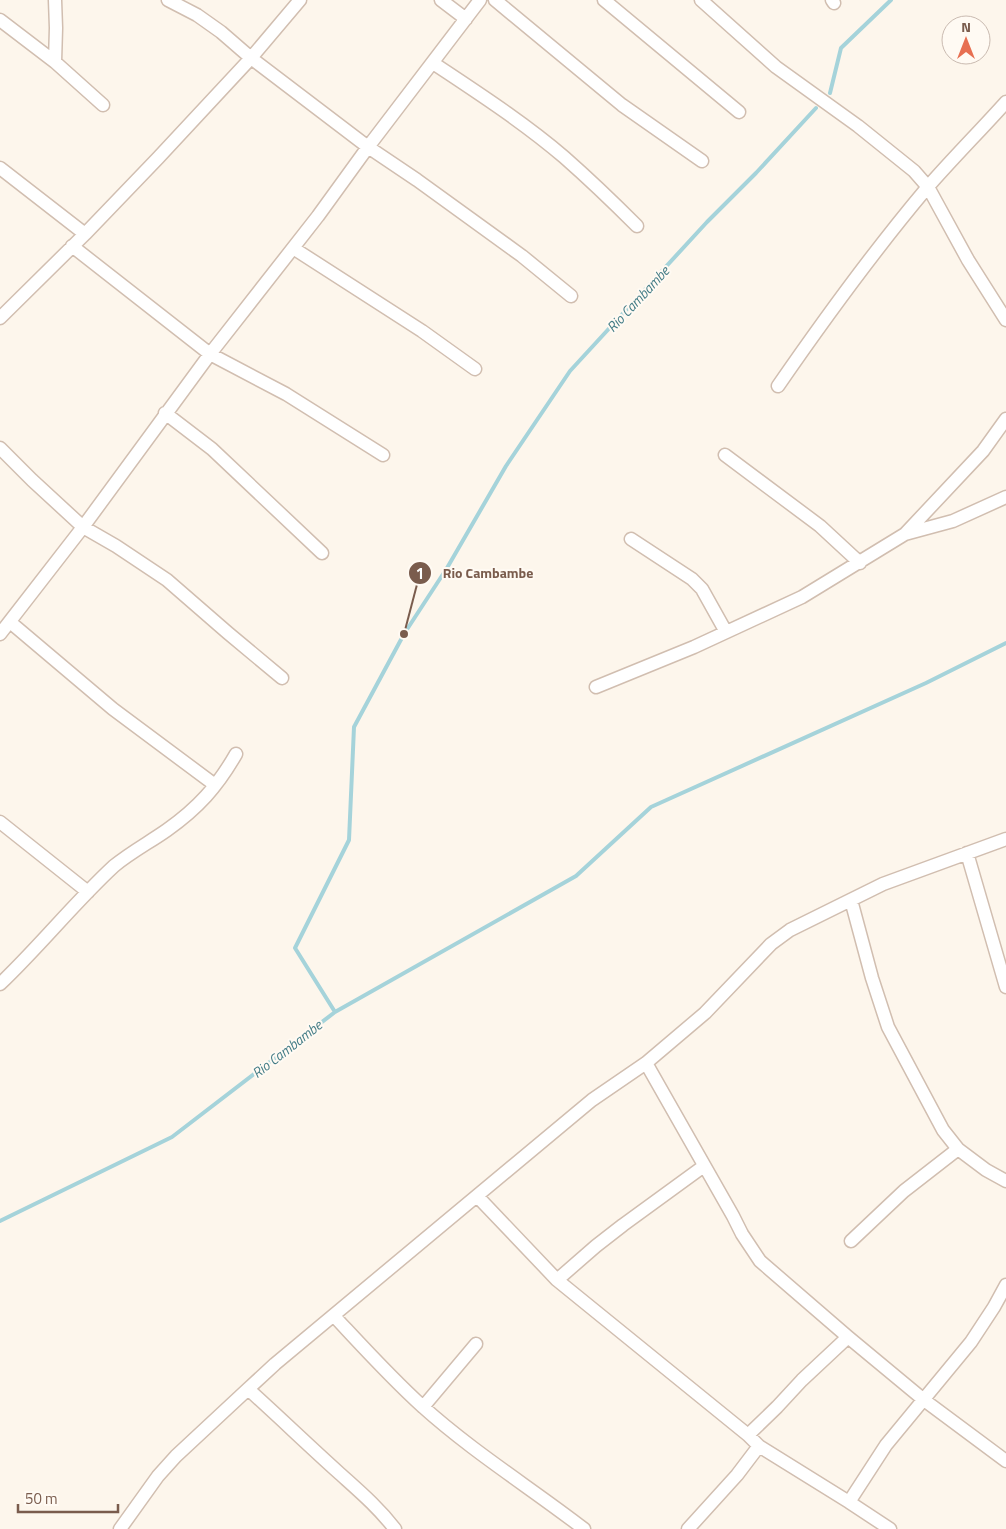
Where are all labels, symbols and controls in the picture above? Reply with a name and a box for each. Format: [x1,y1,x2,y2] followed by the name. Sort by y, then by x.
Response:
[941,15,991,65] north arrow
[961,16,971,37] text: N
[601,260,675,336] water label: Rio Cambambe
[407,559,543,588] callout: Rio Cambambe
[416,562,424,585] text: 1
[443,562,533,583] text: Rio Cambambe
[247,1014,327,1083] water label: Rio Cambambe
[18,1482,118,1514] scale bar
[25,1487,58,1510] text: 50 m

